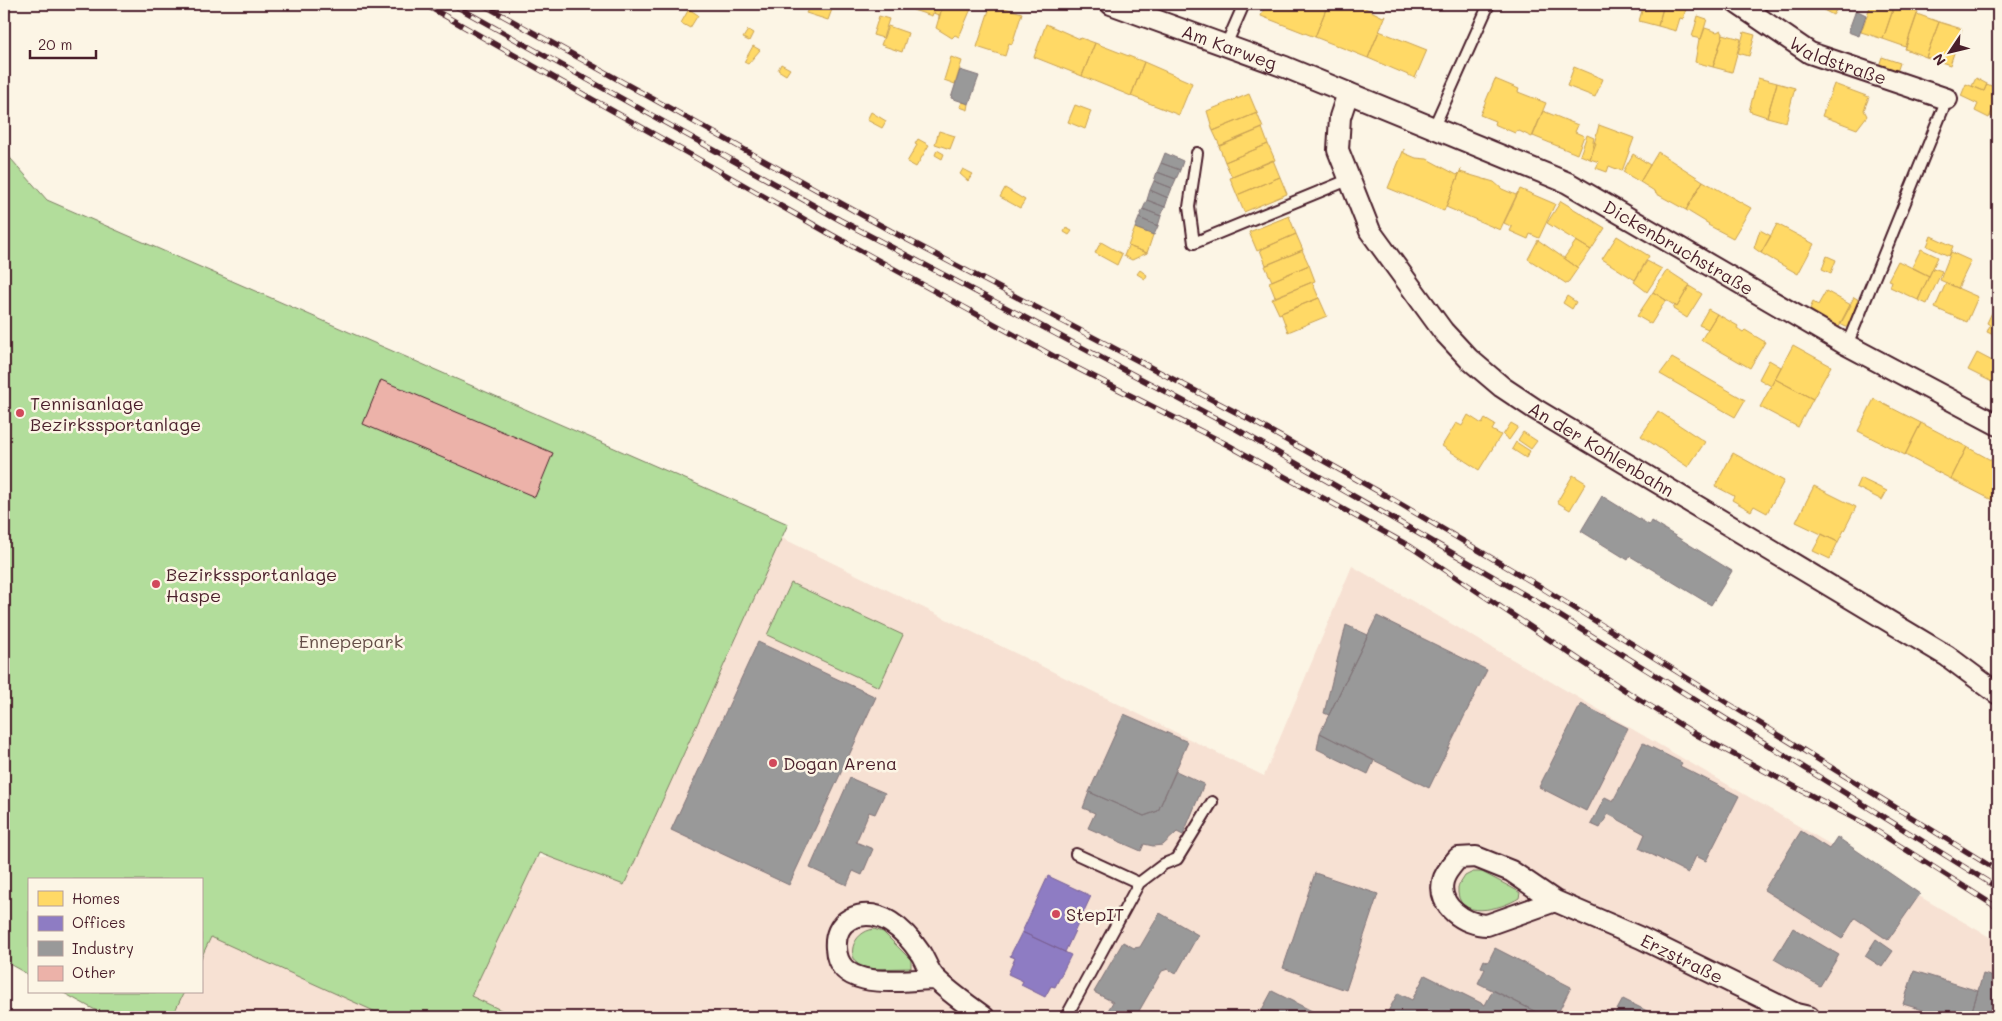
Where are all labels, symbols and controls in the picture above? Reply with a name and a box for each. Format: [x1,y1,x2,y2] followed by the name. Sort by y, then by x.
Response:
[1179,19,1280,75] street label: Am Karweg
[30,28,96,60] scale bar
[1924,28,1974,78] north arrow
[1785,31,1890,90] street label: Waldstraße
[38,34,72,54] text: 20 m
[1928,50,1950,70] text: N
[1599,194,1758,300] street label: Dickenbruchstraße
[30,391,201,436] place label: Tennisanlage Bezirkssportanlage
[1524,396,1679,502] street label: An der Kohlenbahn
[14,407,26,419] marker: Tennisanlage Bezirkssportanlage
[166,562,337,607] place label: Bezirkssportanlage Haspe
[150,578,162,590] marker: Bezirkssportanlage Haspe
[299,629,403,653] park label: Ennepepark
[783,751,897,775] place label: Dogan Arena
[767,757,779,769] marker: Dogan Arena
[28,878,202,994] legend
[72,888,120,908] text: Homes
[1066,902,1124,926] place label: StepIT
[1050,908,1062,920] marker: StepIT
[72,912,126,932] text: Offices
[1637,928,1727,989] street label: Erzstraße
[72,938,134,958] text: Industry
[72,962,116,982] text: Other

